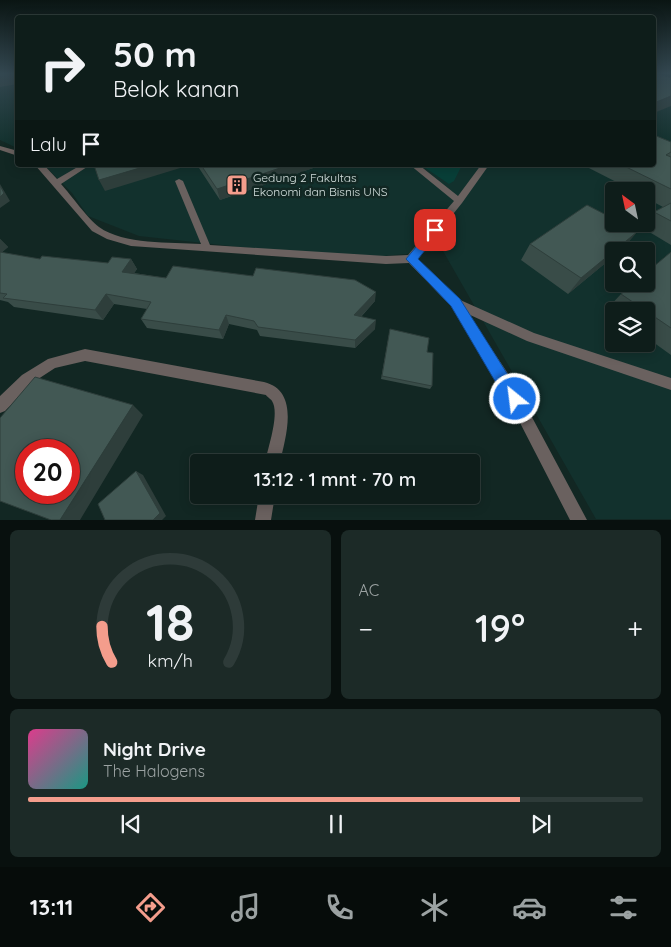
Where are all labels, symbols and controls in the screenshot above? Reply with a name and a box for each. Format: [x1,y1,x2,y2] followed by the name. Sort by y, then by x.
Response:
[113,32,197,76] text: 50 m
[30,35,95,100] icon: right
[113,75,239,103] text: Belok kanan
[77,130,105,158] icon: arrive
[30,132,67,156] text: Lalu
[253,170,388,199] place label: Gedung 2 Fakultas Ekonomi dan Bisnis UNS
[225,173,249,197] building icon: Gedung 2 Fakultas Ekonomi dan Bisnis UNS
[605,182,655,232] north arrow
[605,182,655,352] map controls
[414,209,456,251] pin
[421,216,449,244] icon: arrive
[605,242,655,292] button: search
[605,302,655,352] button: layers
[488,372,540,424] position arrow
[15,439,80,504] speed limit sign: 20
[254,467,416,491] text: 13:12 · 1 mnt · 70 m
[359,580,379,600] text: AC
[146,589,195,654] text: 18
[475,604,525,652] text: 19°
[359,611,373,646] text: −
[627,611,643,646] text: +
[148,649,193,671] text: km/h
[103,737,206,761] text: Night Drive
[103,761,205,781] text: The Halogens
[117,810,145,838] icon: previous
[322,810,350,838] icon: pause
[527,810,555,838] icon: next
[133,890,168,925] icon: directions
[228,890,263,925] icon: music
[322,890,357,925] icon: phone
[417,890,452,925] icon: climate
[512,890,547,925] icon: car
[606,890,641,925] icon: filters
[30,893,73,921] text: 13:11

